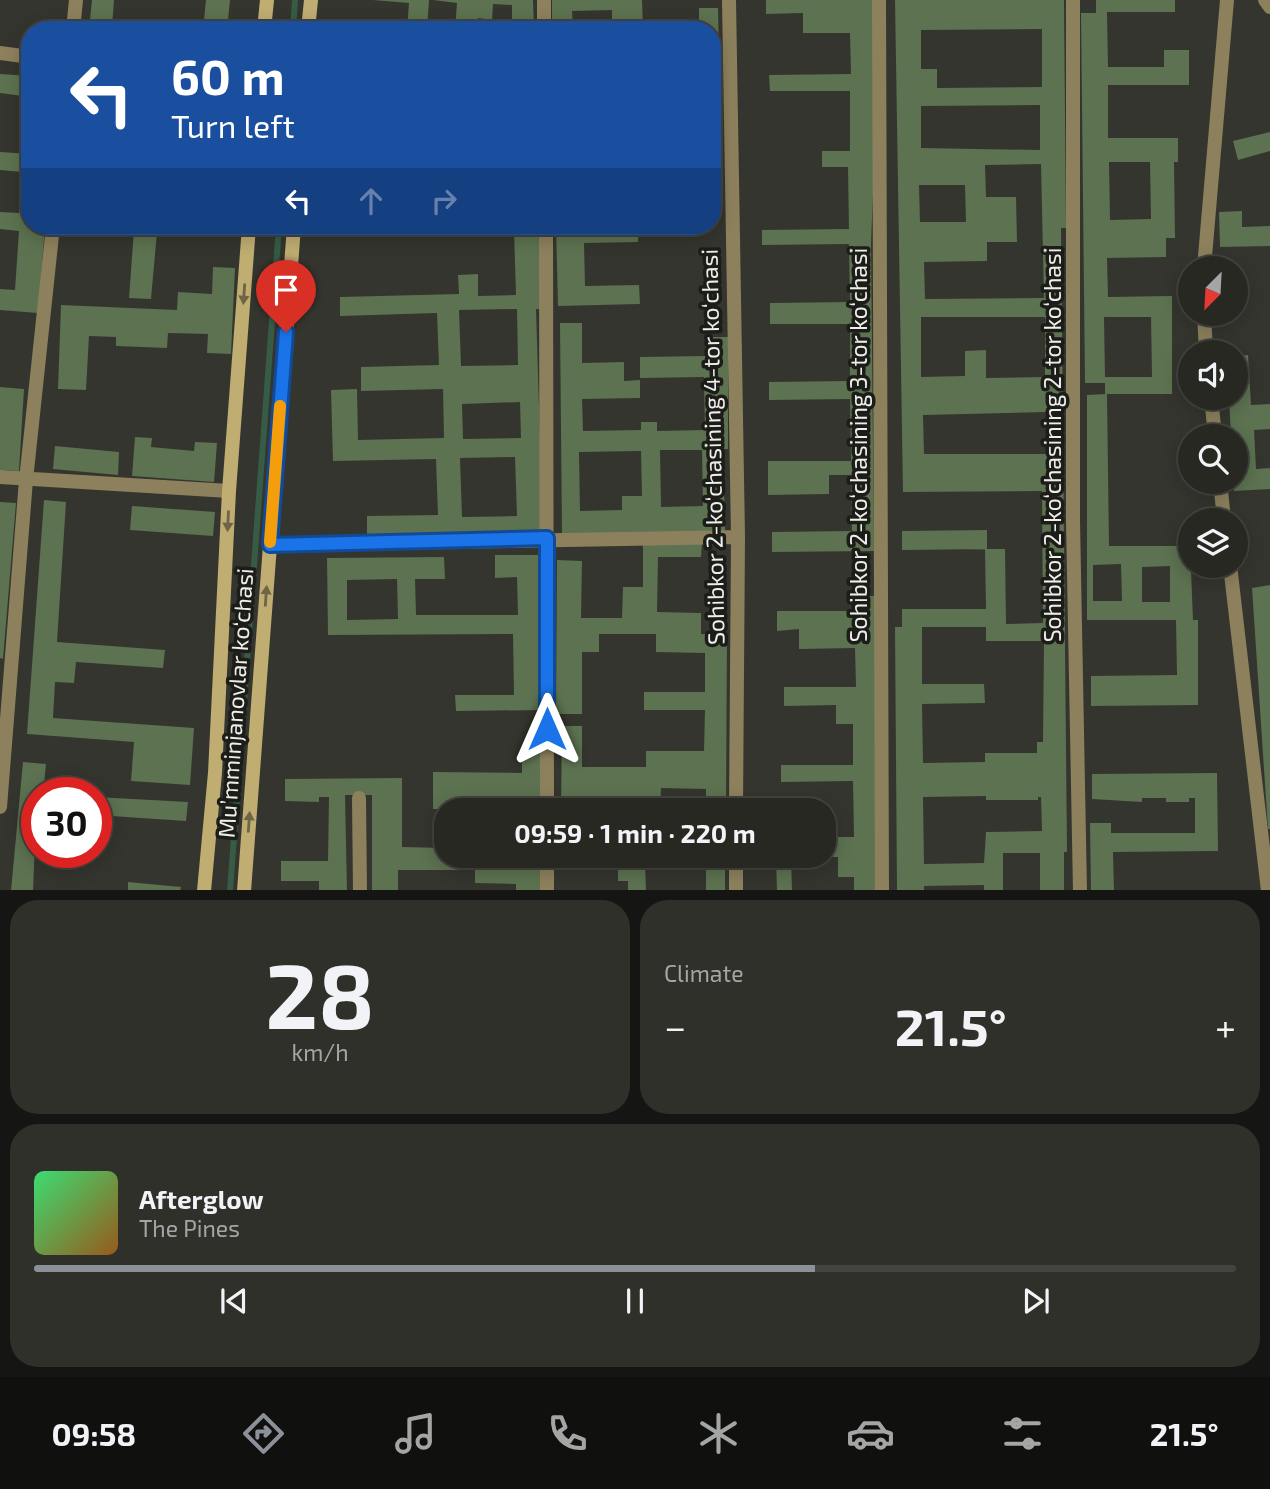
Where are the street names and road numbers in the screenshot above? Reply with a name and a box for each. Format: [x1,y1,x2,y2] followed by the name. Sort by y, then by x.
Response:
[844,248,872,642] street label: Sohibkor 2-ko‘chasining 3-tor ko‘chasi
[1038,248,1066,642] street label: Sohibkor 2-ko‘chasining 2-tor ko‘chasi
[695,249,729,645] street label: Sohibkor 2-ko‘chasining 4-tor ko‘chasi
[212,567,258,839] street label: Mu’mminjanovlar ko‘chasi

